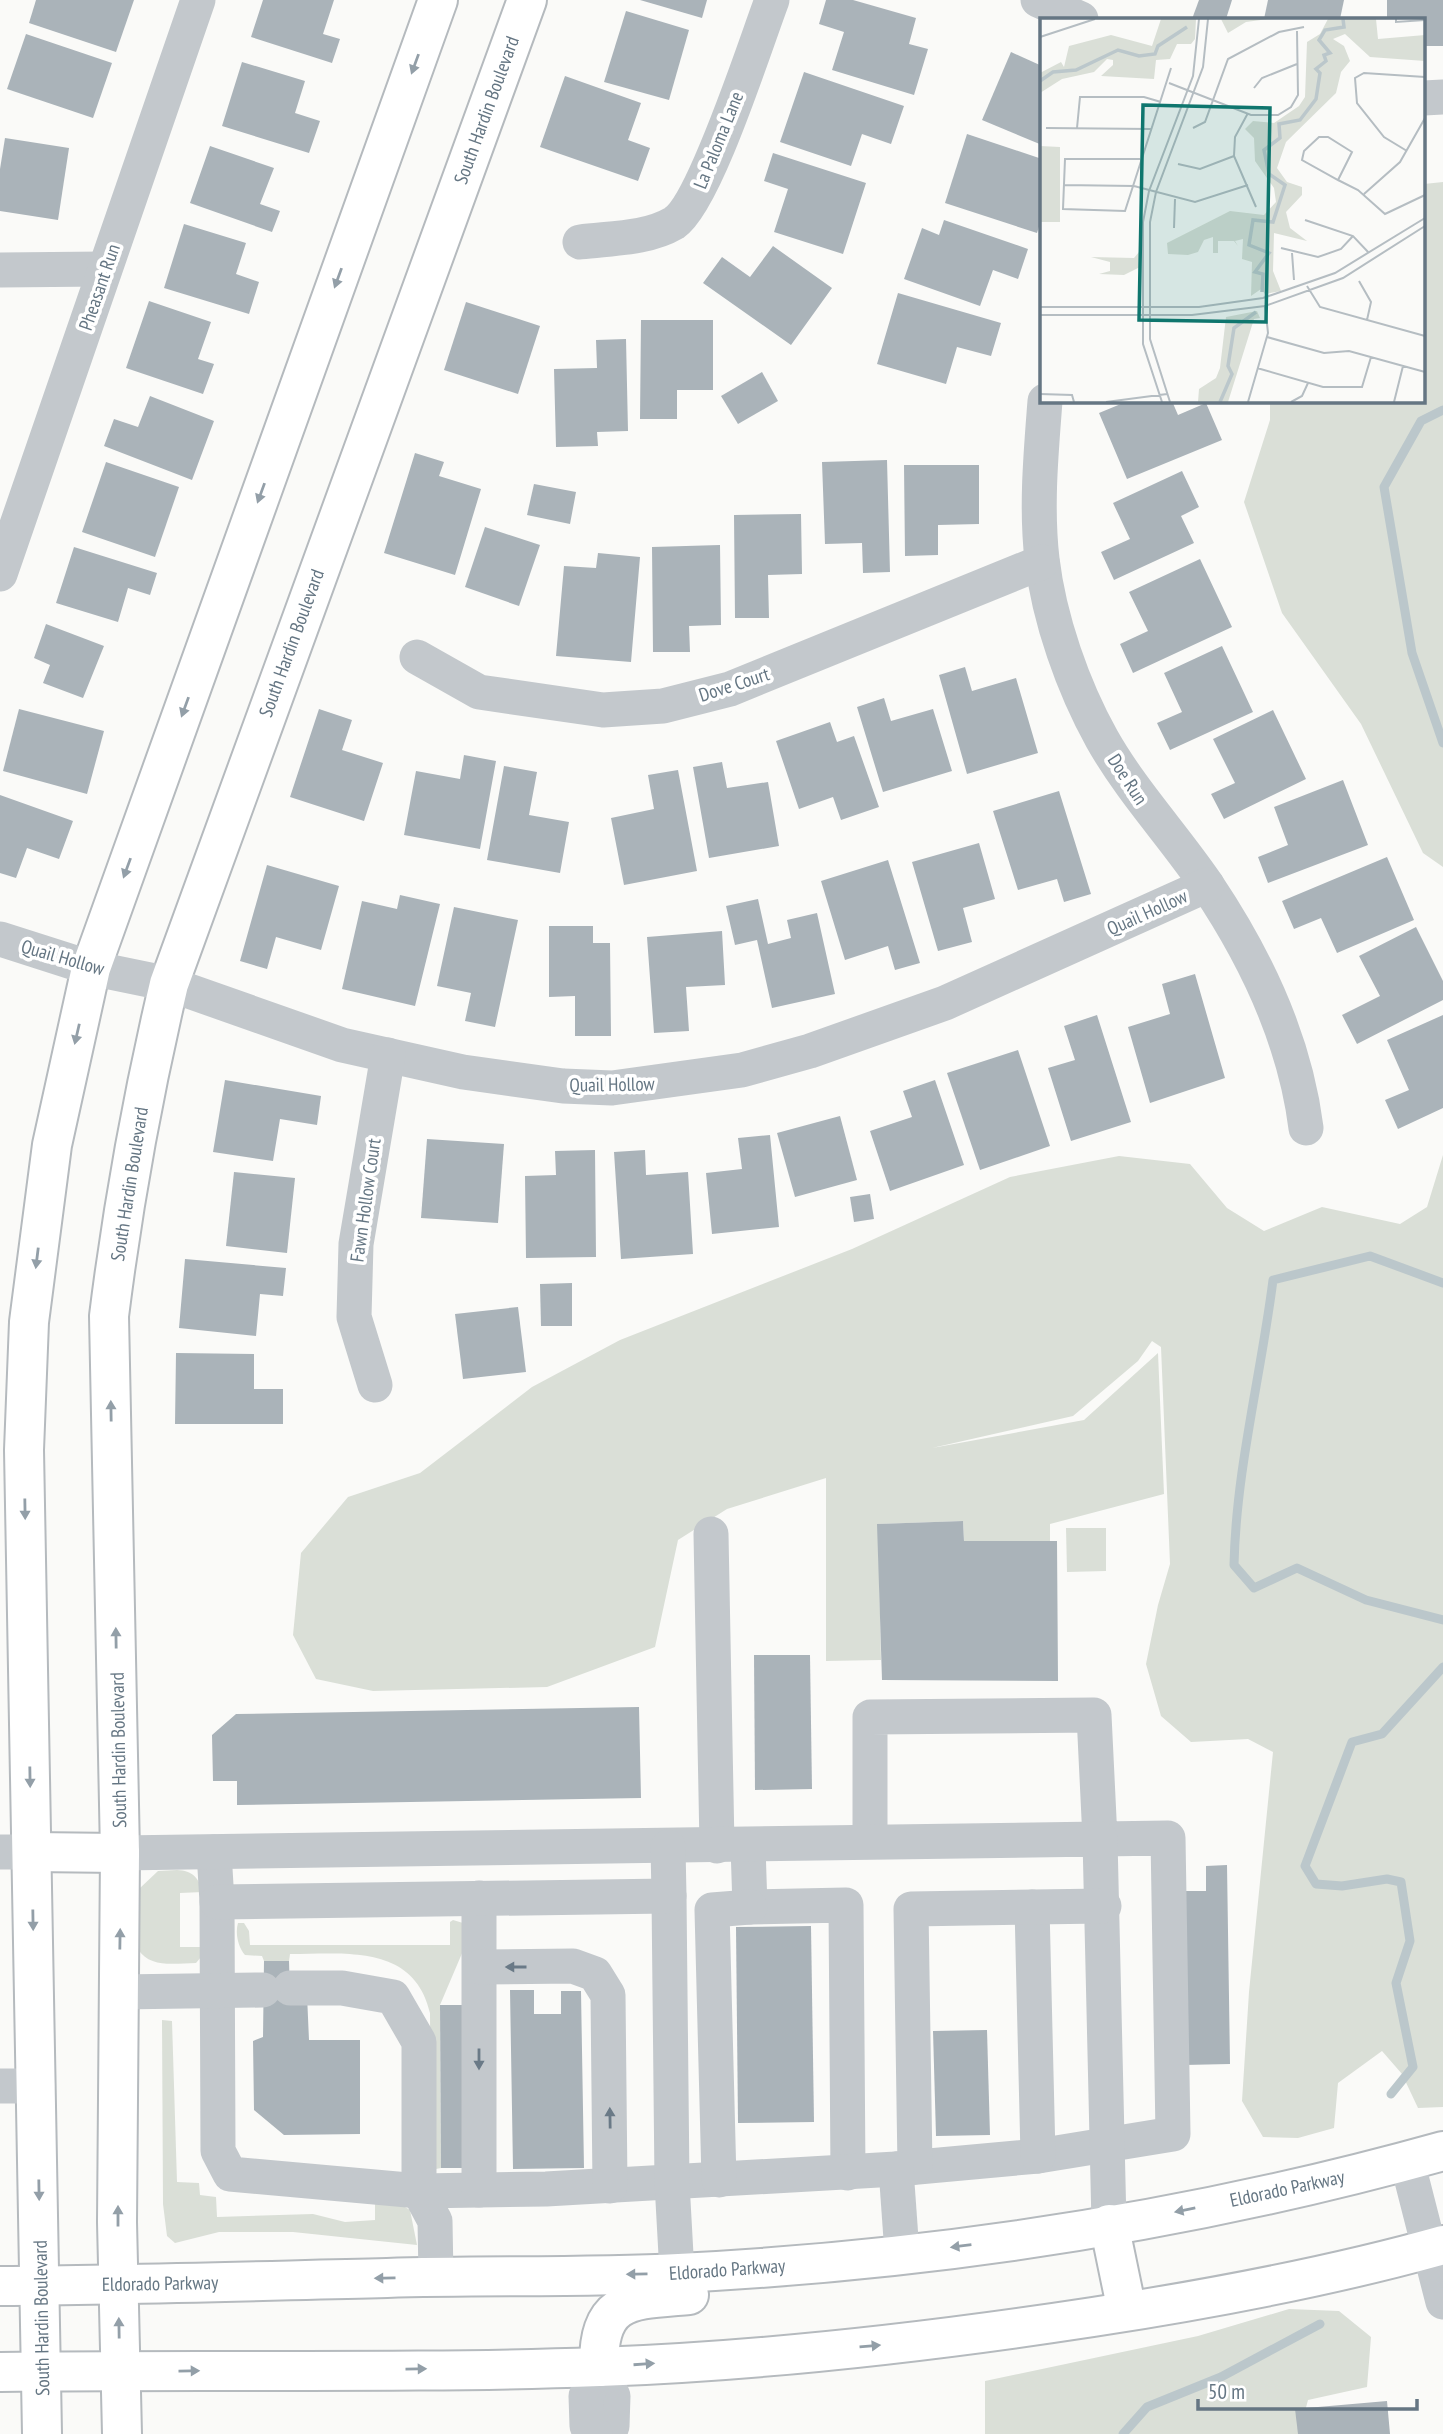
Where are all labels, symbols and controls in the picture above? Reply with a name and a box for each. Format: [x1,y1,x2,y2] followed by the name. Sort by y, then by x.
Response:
[1040,18,1426,402] inset map
[448,33,524,187] street label: South Hardin Boulevard
[409,54,420,75] one-way arrow
[688,88,748,192] street label: La Paloma Lane
[73,241,125,333] street label: Pheasant Run
[332,268,343,289] one-way arrow
[256,482,267,503] one-way arrow
[253,566,329,720] street label: South Hardin Boulevard
[696,661,773,707] street label: Dove Court
[179,696,190,717] one-way arrow
[1103,749,1153,809] street label: Doe Run
[121,857,132,878] one-way arrow
[1103,883,1192,940] street label: Quail Hollow
[19,934,108,981] street label: Quail Hollow
[71,1023,82,1045] one-way arrow
[569,1071,656,1097] street label: Quail Hollow
[105,1105,153,1263] street label: South Hardin Boulevard
[344,1136,386,1263] street label: Fawn Hollow Court
[32,1247,43,1269] one-way arrow
[105,1400,116,1422] one-way arrow
[19,1499,31,1521] one-way arrow
[110,1627,121,1649] one-way arrow
[105,1672,131,1828] street label: South Hardin Boulevard
[24,1767,36,1789] one-way arrow
[27,1909,39,1931] one-way arrow
[114,1928,125,1950] one-way arrow
[505,1961,527,1972] one-way arrow
[473,2049,485,2071] one-way arrow
[604,2107,615,2129] one-way arrow
[1228,2164,1347,2212] street label: Eldorado Parkway
[33,2179,45,2201] one-way arrow
[1174,2204,1196,2215] one-way arrow
[112,2205,124,2227] one-way arrow
[28,2240,54,2396] street label: South Hardin Boulevard
[950,2240,972,2251] one-way arrow
[668,2253,787,2285] street label: Eldorado Parkway
[625,2268,647,2280] one-way arrow
[102,2270,219,2296] street label: Eldorado Parkway
[373,2272,395,2283] one-way arrow
[114,2317,125,2339] one-way arrow
[860,2340,882,2351] one-way arrow
[633,2358,655,2369] one-way arrow
[405,2363,427,2374] one-way arrow
[178,2365,200,2377] one-way arrow
[1198,2368,1417,2412] scale bar
[1208,2378,1245,2405] text: 50 m

